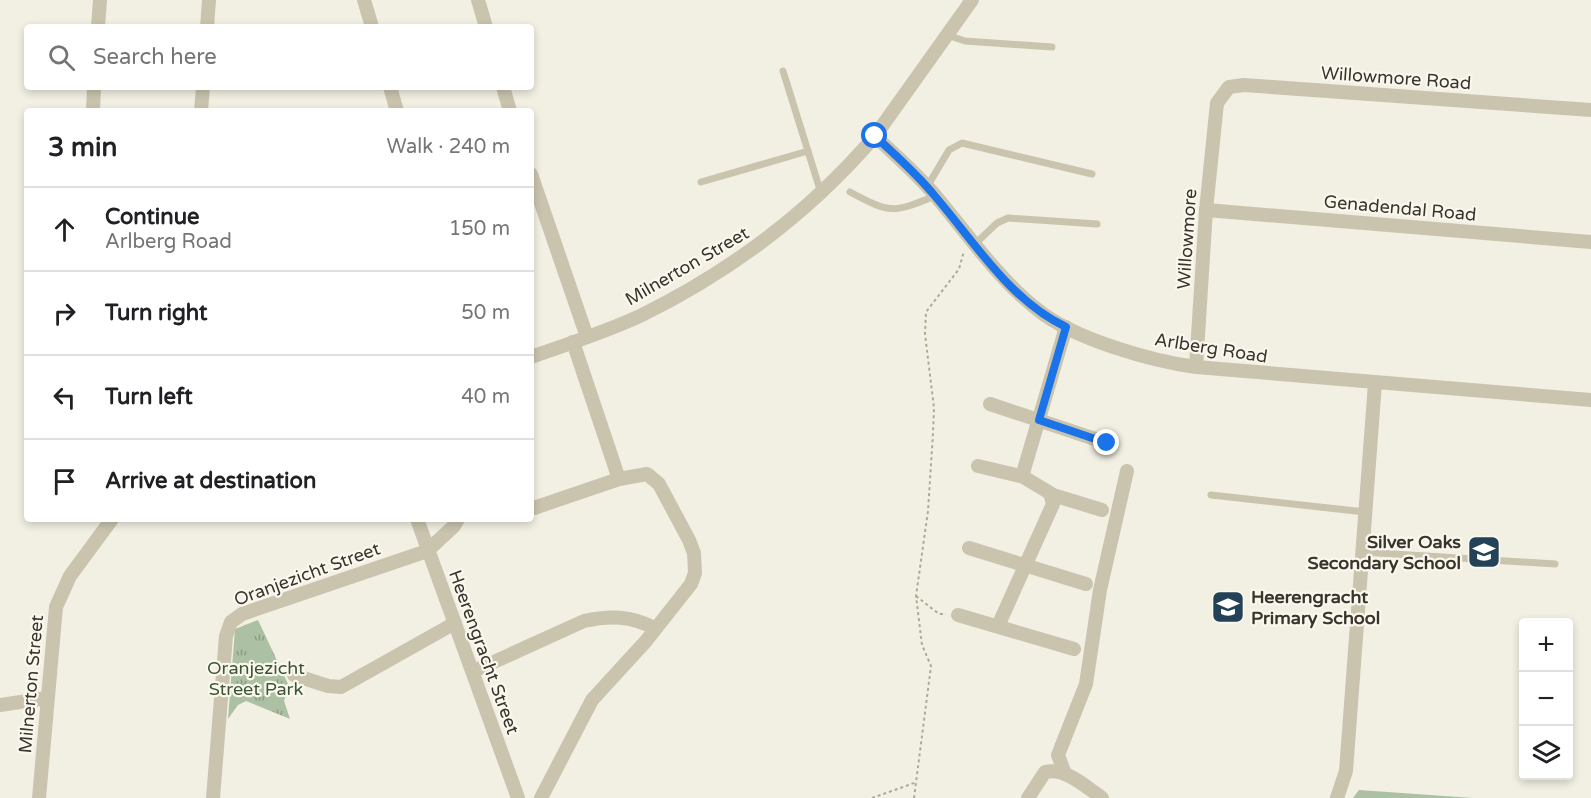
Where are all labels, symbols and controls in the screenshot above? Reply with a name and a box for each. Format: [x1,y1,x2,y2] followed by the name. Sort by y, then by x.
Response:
[24,24,534,90] search box
[45,41,78,74] icon: search
[93,44,217,70] text: Search here
[1320,62,1472,94] street label: Willowmore Road
[861,122,887,148] route start
[48,132,117,163] text: 3 min
[387,135,510,159] text: Walk · 240 m
[1173,188,1201,290] street label: Willowmore
[1323,190,1477,226] street label: Genadendal Road
[105,204,200,230] text: Continue
[48,213,81,246] icon: ahead
[449,217,510,241] text: 150 m
[621,222,753,310] street label: Milnerton Street
[105,230,232,254] text: Arlberg Road
[48,297,81,330] icon: right
[105,300,207,326] text: Turn right
[461,301,510,325] text: 50 m
[1153,328,1269,368] street label: Arlberg Road
[48,381,81,414] icon: left
[105,384,193,410] text: Turn left
[461,385,510,409] text: 40 m
[1093,429,1119,455] route end
[48,465,81,498] icon: arrive
[105,468,316,494] text: Arrive at destination
[1308,531,1461,574] place label: Silver Oaks Secondary School
[1466,534,1502,570] school or university icon: Silver Oaks Secondary School
[231,537,383,611] street label: Oranjezicht Street
[444,567,524,737] street label: Heerengracht Street
[1251,586,1380,629] place label: Heerengracht Primary School
[1210,589,1246,625] school or university icon: Heerengracht Primary School
[14,614,48,754] street label: Milnerton Street
[1519,618,1573,780] map controls
[1519,618,1573,672] button: +
[207,657,305,700] park label: Oranjezicht Street Park
[1519,672,1573,726] button: −
[1519,726,1573,780] button: layers

